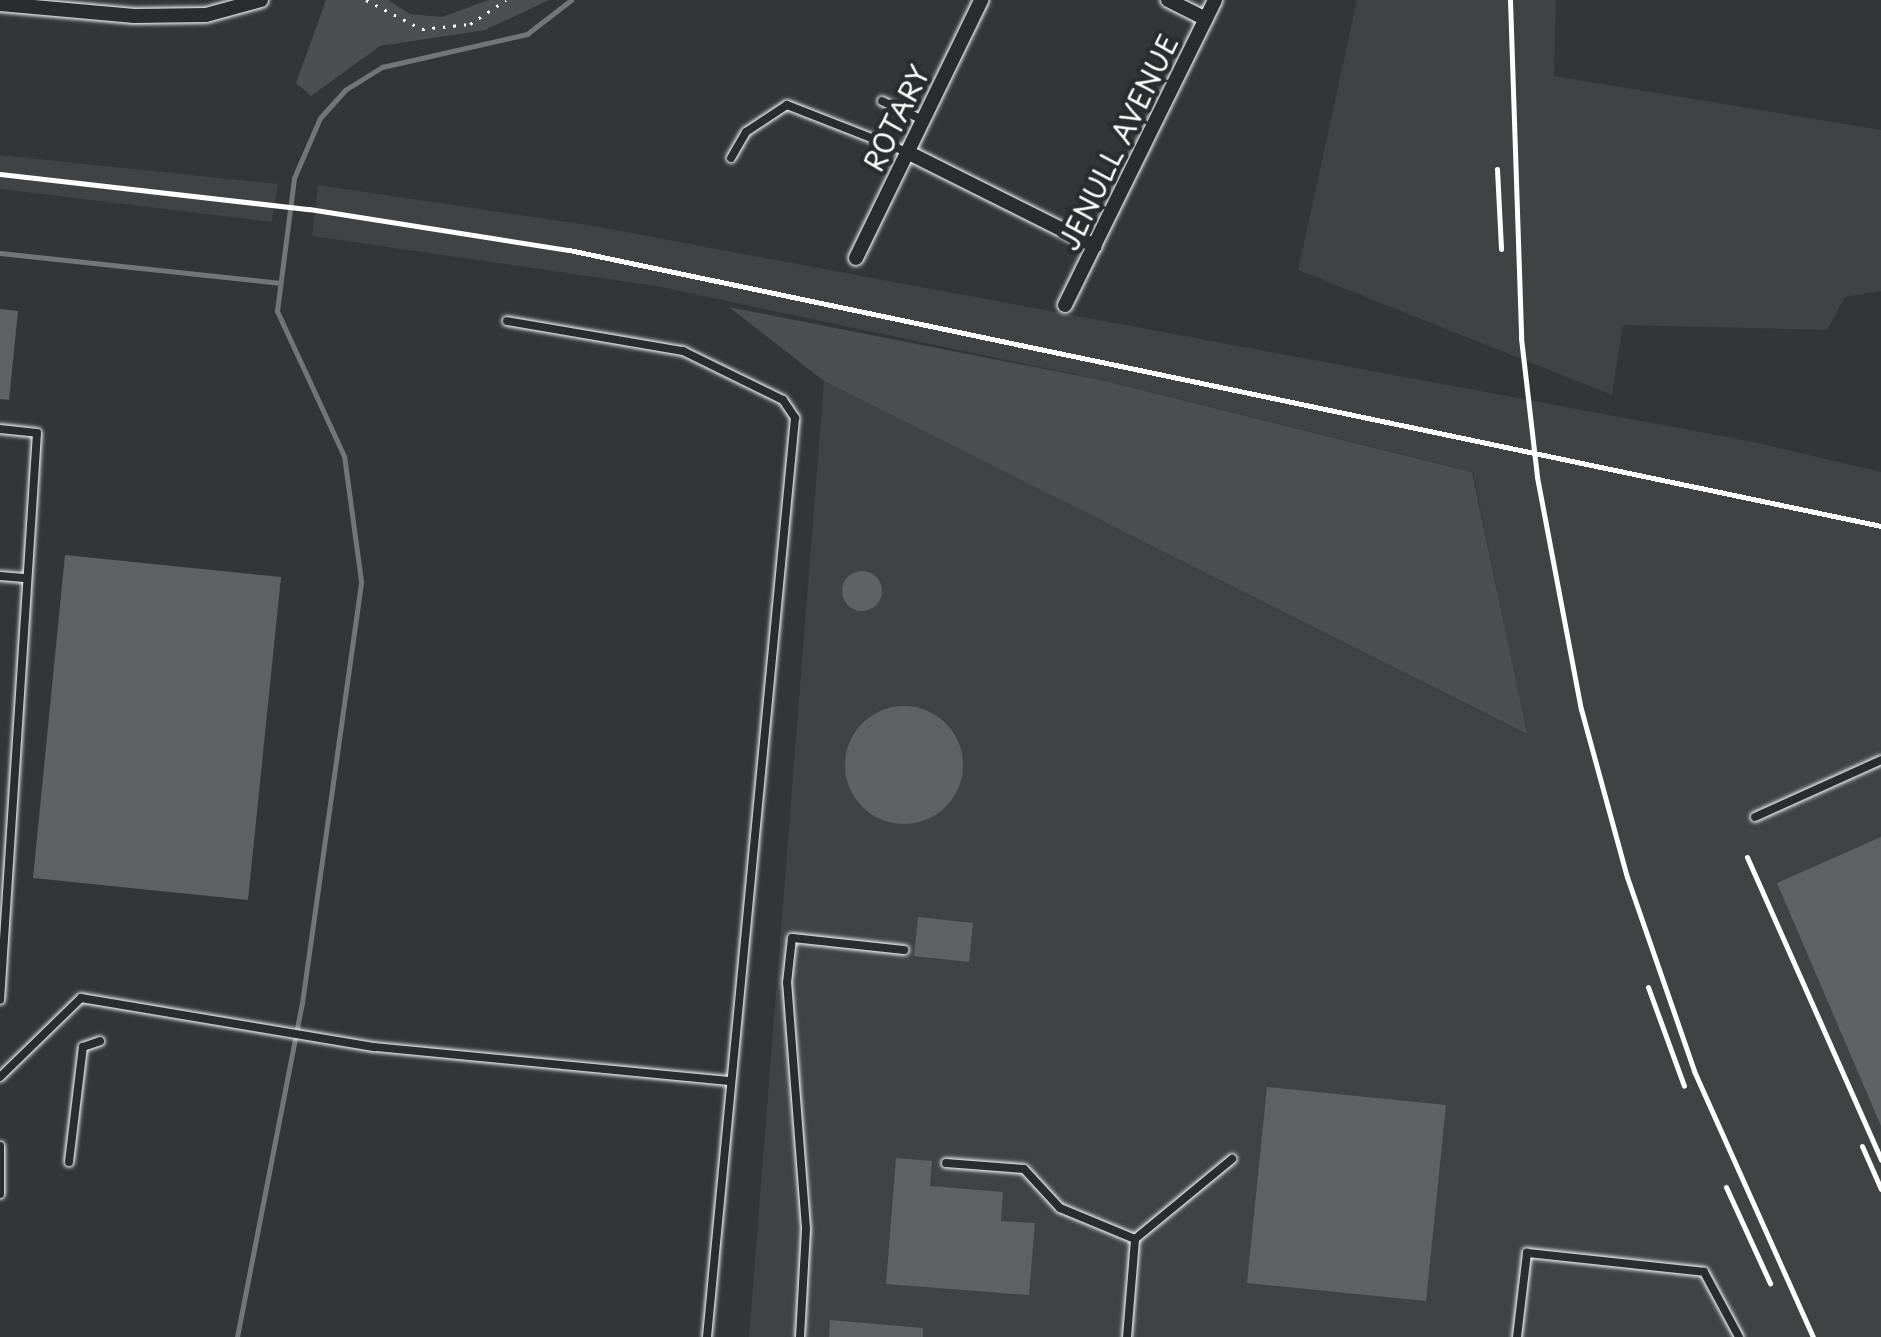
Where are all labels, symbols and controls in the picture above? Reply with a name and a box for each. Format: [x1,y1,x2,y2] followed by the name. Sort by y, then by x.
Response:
[1051,29,1185,255] street label: JENULL AVENUE
[856,60,936,176] street label: ROTARY

